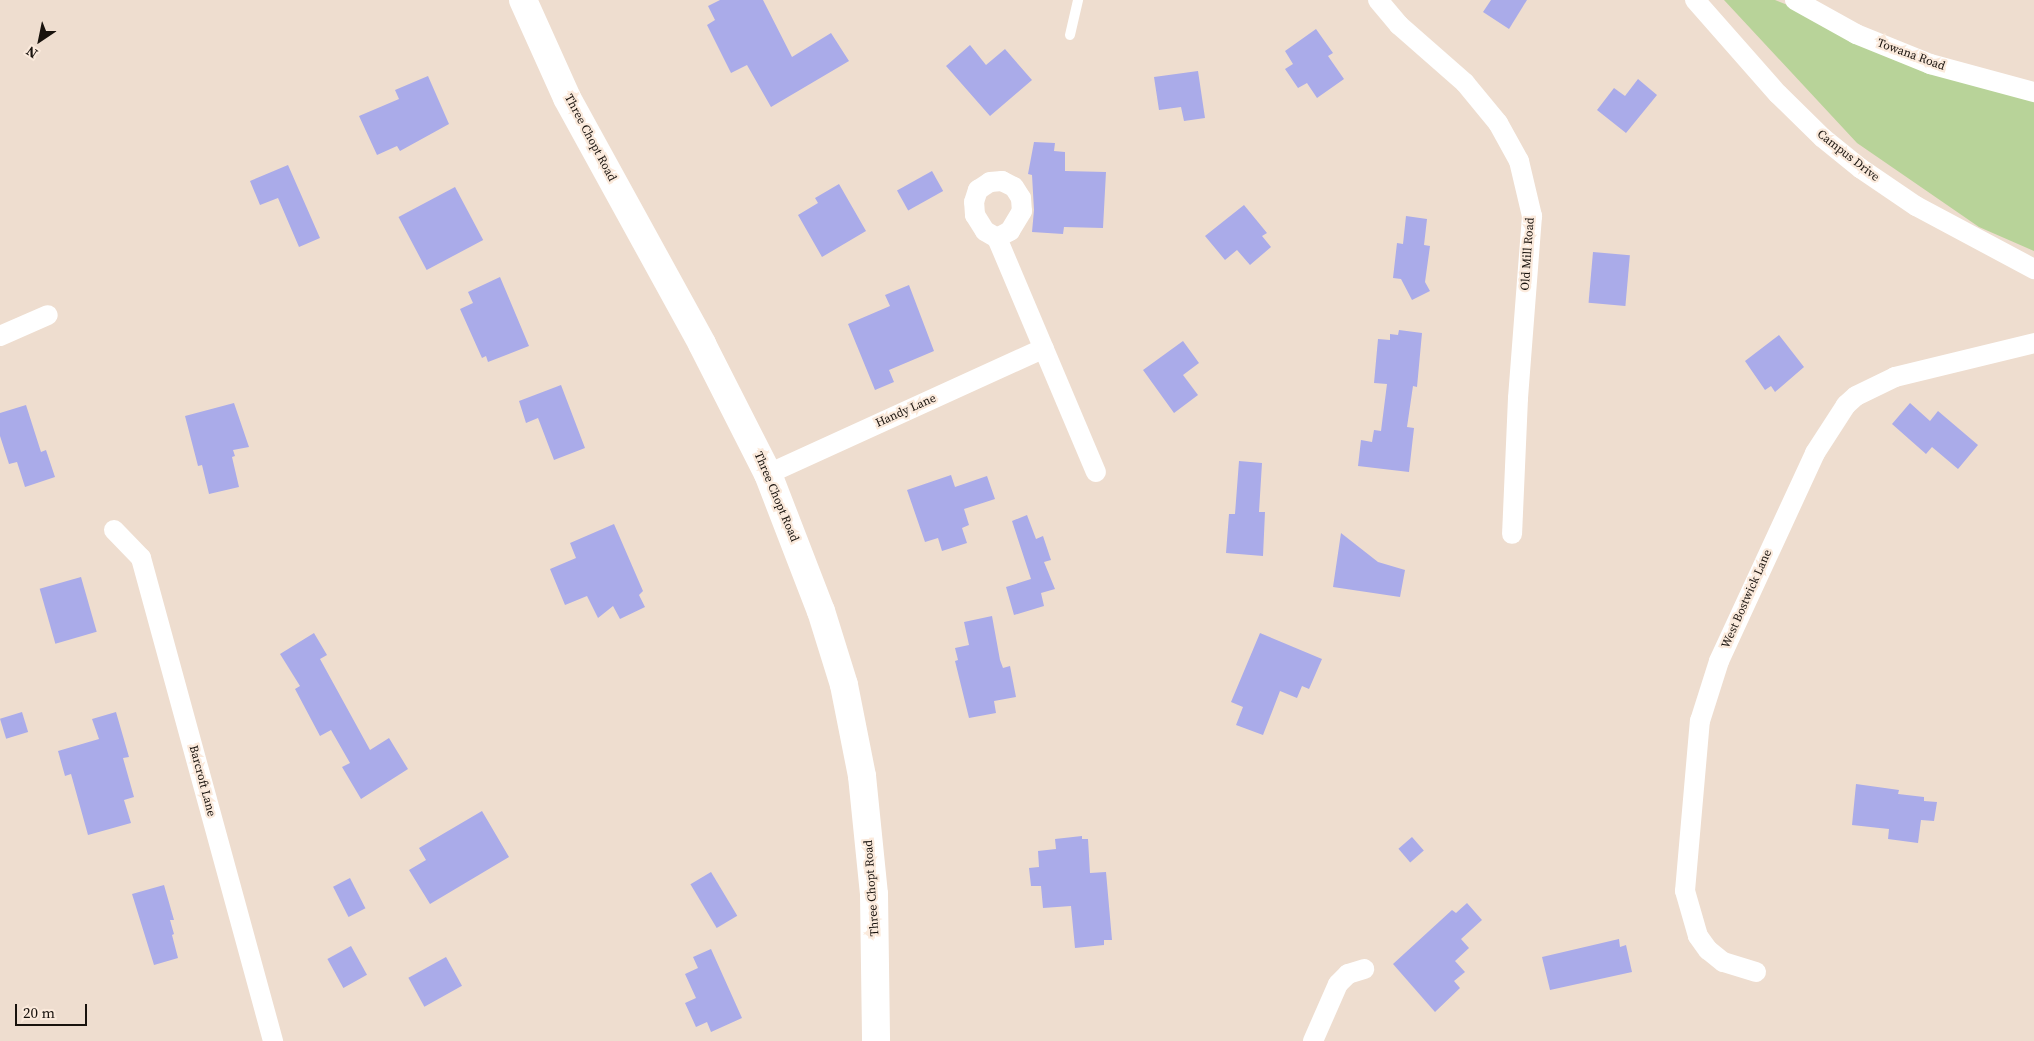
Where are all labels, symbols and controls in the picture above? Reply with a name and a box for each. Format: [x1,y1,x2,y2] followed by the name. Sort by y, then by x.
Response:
[15,15,65,65] north arrow
[1875,36,1947,74] street label: Towana Road
[22,41,41,64] text: N
[561,92,619,184] street label: Three Chopt Road
[1814,127,1882,185] street label: Campus Drive
[1518,217,1538,291] street label: Old Mill Road
[873,391,939,431] street label: Handy Lane
[751,450,801,544] street label: Three Chopt Road
[1719,547,1775,651] street label: West Bostwick Lane
[186,744,218,818] street label: Barcroft Lane
[861,839,883,937] street label: Three Chopt Road
[18,994,90,1026] scale bar
[23,1002,55,1023] text: 20 m

